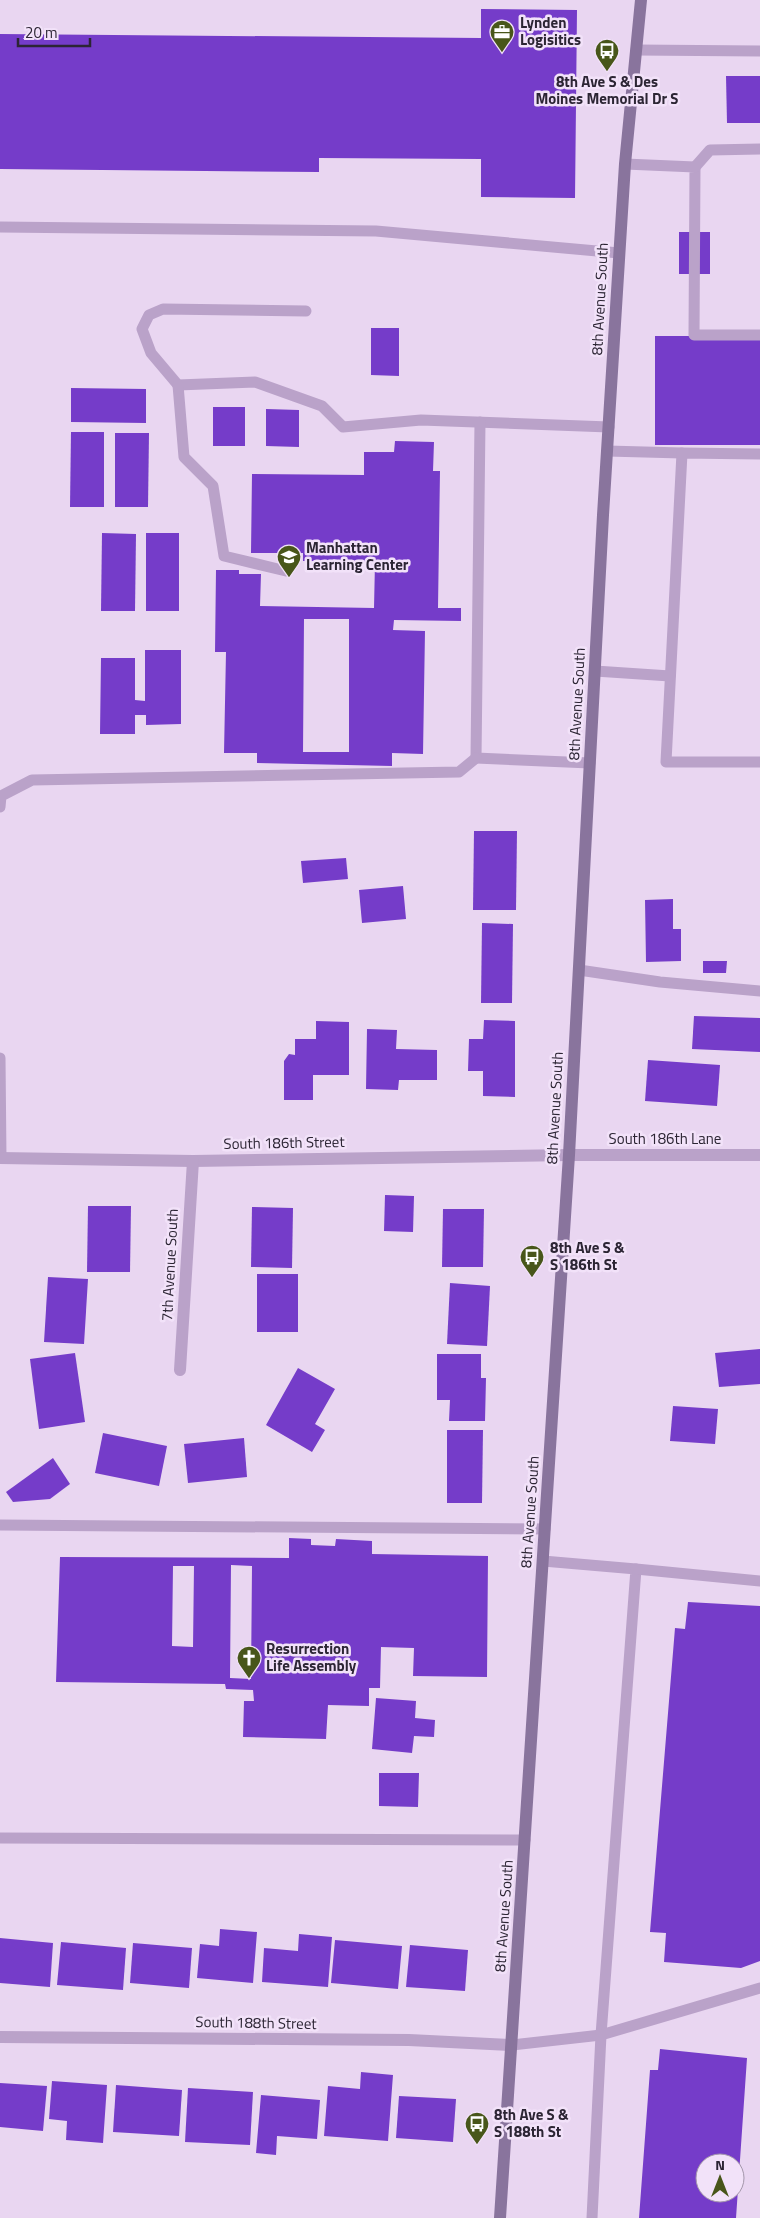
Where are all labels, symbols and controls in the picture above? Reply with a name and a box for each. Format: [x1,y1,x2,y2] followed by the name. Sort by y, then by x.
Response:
[520,11,581,51] place label: Lynden Logisitics
[18,15,90,47] scale bar
[489,19,515,53] office icon: Lynden Logisitics
[25,21,58,44] text: 20 m
[594,38,620,72] bus stop icon: 8th Ave S & Des Moines Memorial Dr S
[535,70,679,110] place label: 8th Ave S & Des Moines Memorial Dr S
[585,242,614,356] street label: 8th Avenue South
[306,536,409,576] place label: Manhattan Learning Center
[276,544,302,578] school or university icon: Manhattan Learning Center
[562,647,591,761] street label: 8th Avenue South
[540,1051,569,1165] street label: 8th Avenue South
[609,1127,721,1150] street label: South 186th Lane
[223,1130,345,1155] street label: South 186th Street
[155,1208,184,1322] street label: 7th Avenue South
[550,1236,625,1276] place label: 8th Ave S & S 186th St
[519,1244,545,1278] bus stop icon: 8th Ave S & S 186th St
[514,1455,545,1569] street label: 8th Avenue South
[266,1637,357,1677] place label: Resurrection Life Assembly
[236,1645,262,1679] church icon: Resurrection Life Assembly
[488,1859,519,1973] street label: 8th Avenue South
[195,2010,317,2035] street label: South 188th Street
[494,2103,569,2143] place label: 8th Ave S & S 188th St
[464,2111,490,2145] bus stop icon: 8th Ave S & S 188th St
[695,2153,745,2203] north arrow
[715,2154,725,2175] text: N

